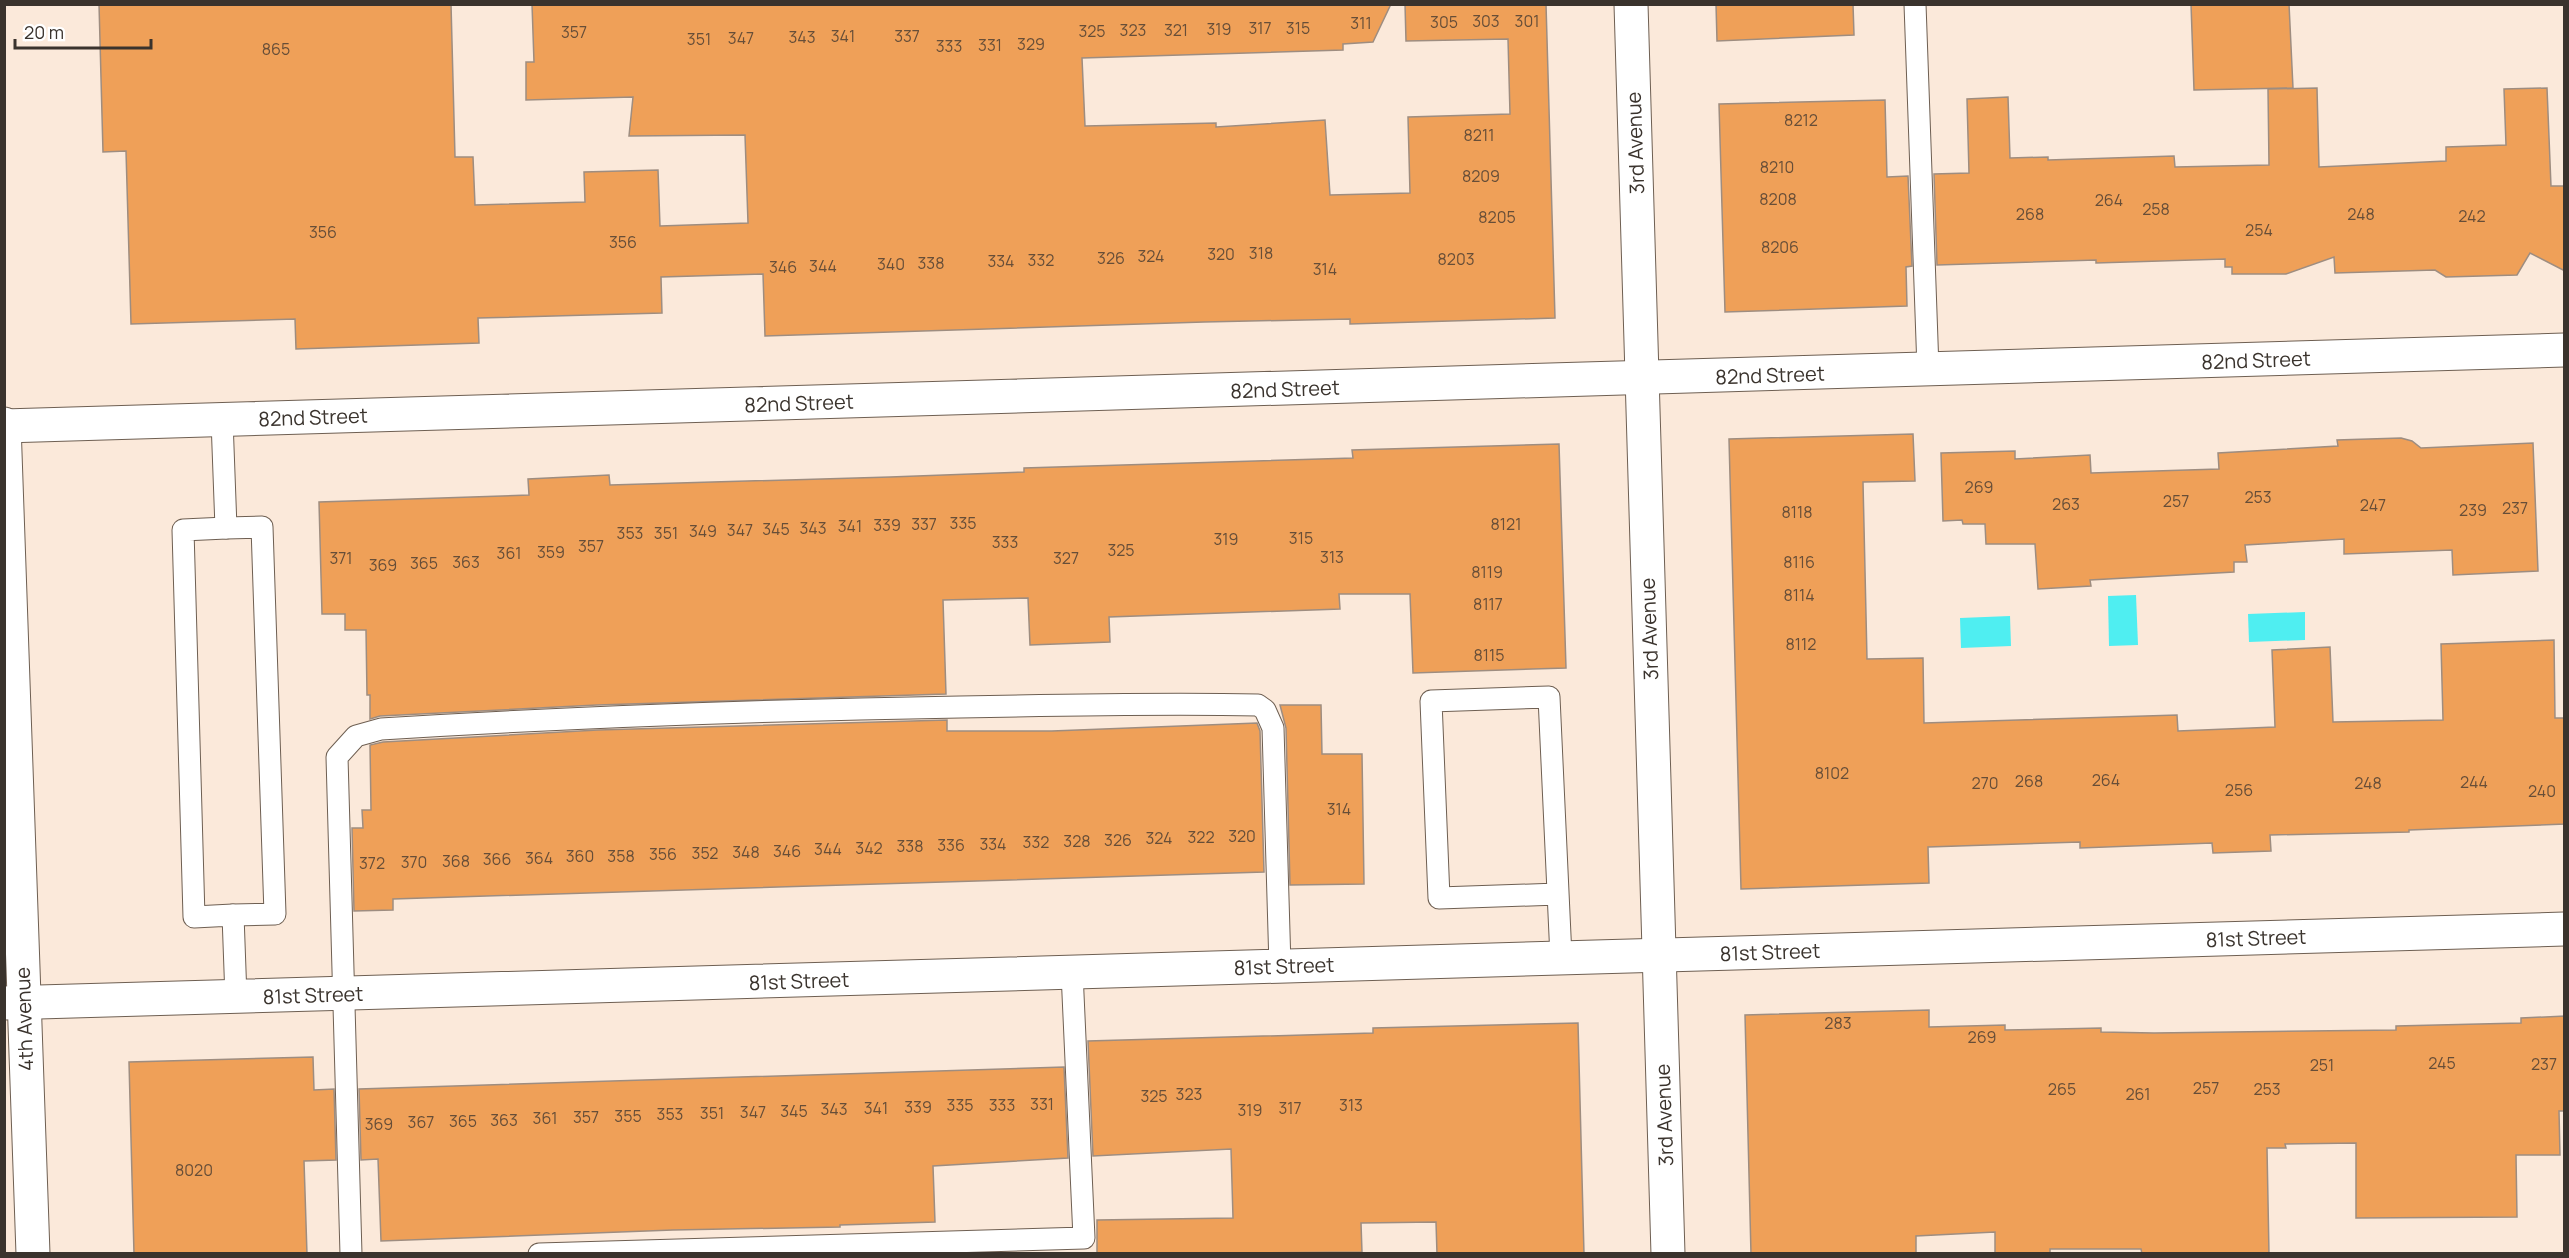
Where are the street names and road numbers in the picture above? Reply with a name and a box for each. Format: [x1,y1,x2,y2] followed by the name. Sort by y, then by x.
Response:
[1620,91,1650,195] street label: 3rd Avenue
[2201,345,2311,375] street label: 82nd Street
[1715,360,1825,390] street label: 82nd Street
[1230,374,1340,404] street label: 82nd Street
[744,388,854,418] street label: 82nd Street
[258,402,368,432] street label: 82nd Street
[1634,577,1664,681] street label: 3rd Avenue
[2205,923,2307,953] street label: 81st Street
[1719,937,1821,967] street label: 81st Street
[1233,951,1335,981] street label: 81st Street
[9,966,39,1072] street label: 4th Avenue
[748,966,850,996] street label: 81st Street
[262,980,364,1010] street label: 81st Street
[1649,1063,1679,1167] street label: 3rd Avenue

